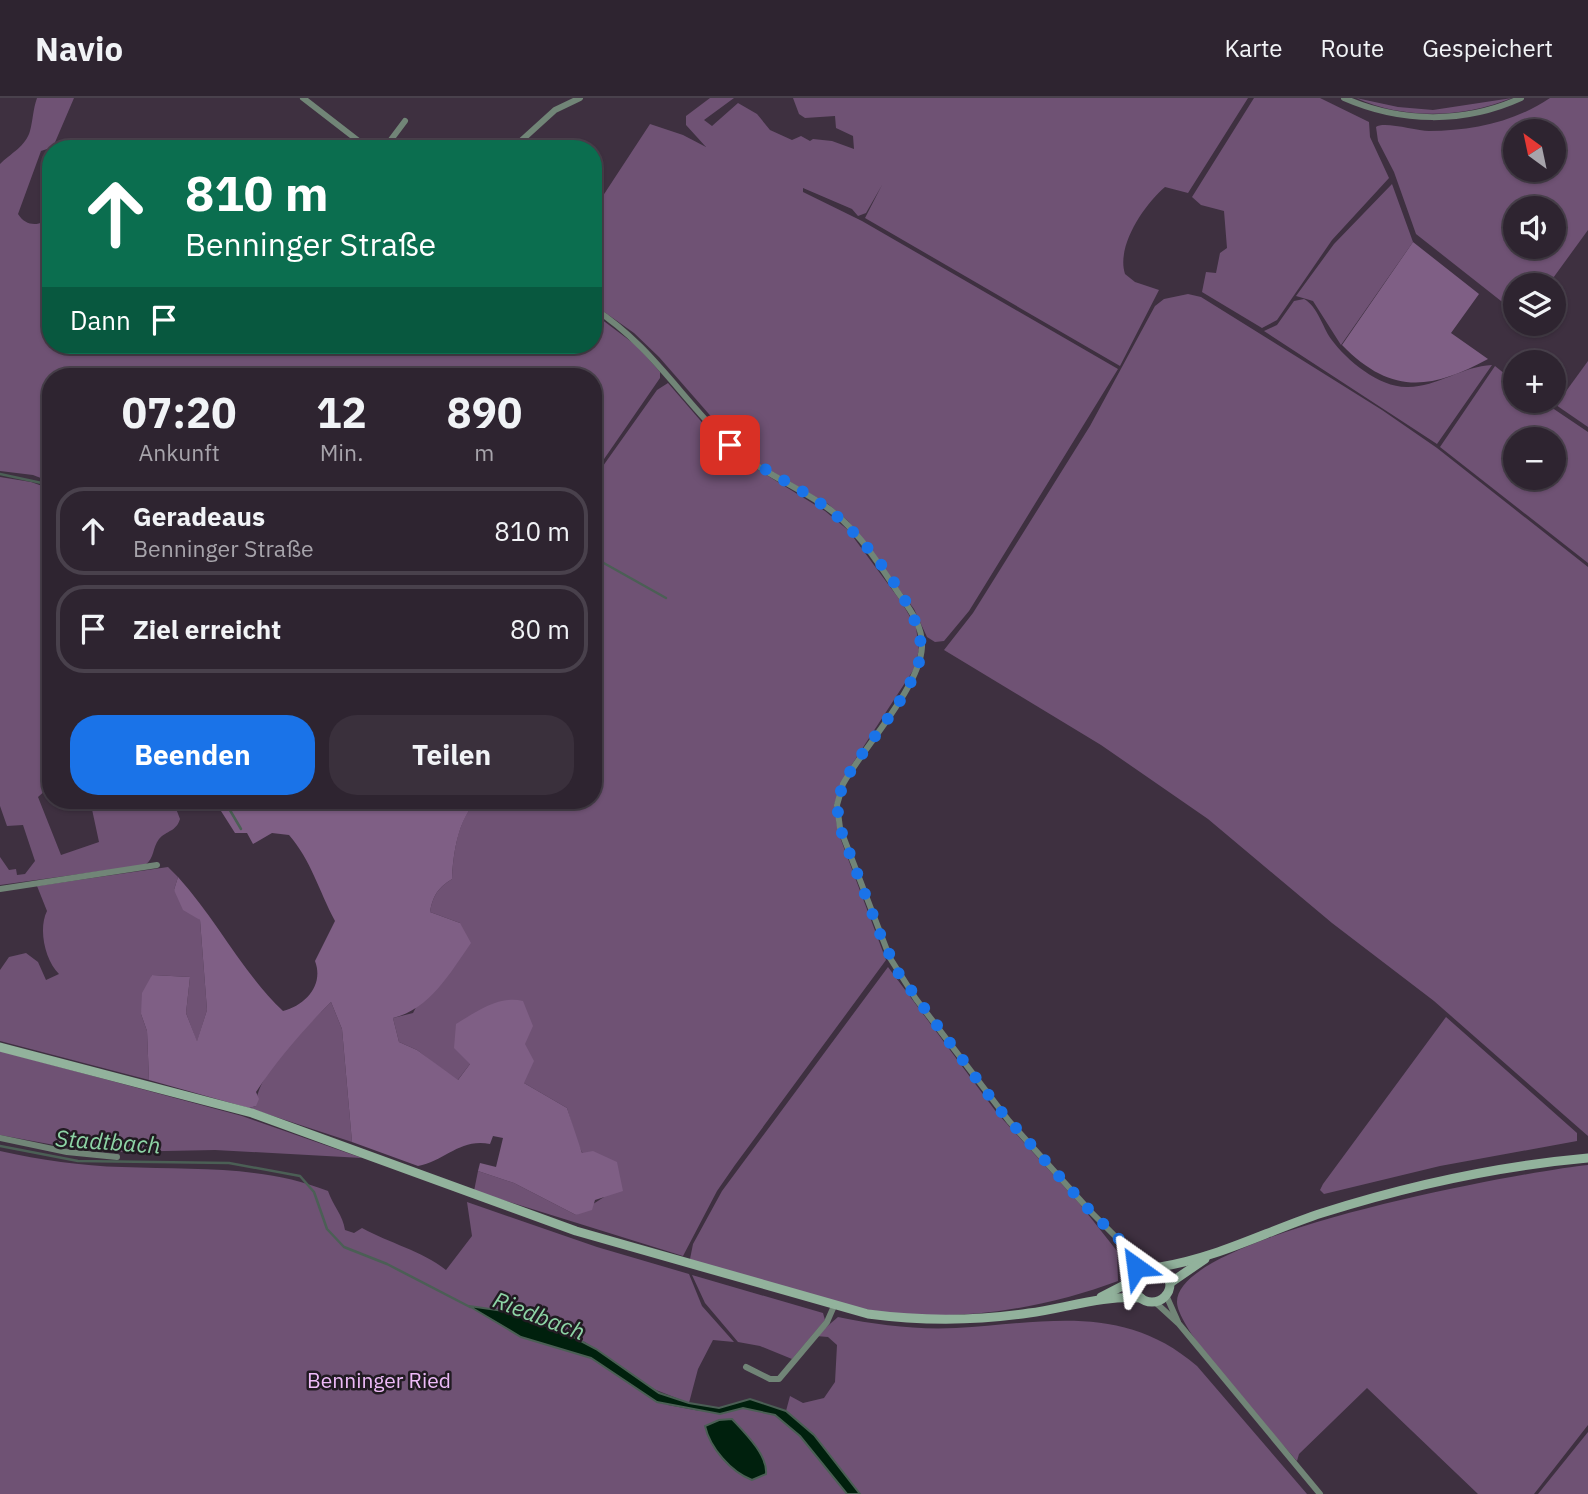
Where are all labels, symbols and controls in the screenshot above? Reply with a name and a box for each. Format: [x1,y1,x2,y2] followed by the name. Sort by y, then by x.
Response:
[35,27,123,70] text: Navio
[1224,32,1283,64] text: Karte
[1321,32,1384,64] text: Route
[1422,32,1553,64] text: Gespeichert
[1503,119,1566,182] north arrow
[1503,119,1566,490] map controls
[185,161,329,224] text: 810 m
[70,168,161,259] icon: ahead
[1503,196,1566,259] button: sound
[185,223,436,265] text: Benninger Straße
[1503,273,1566,336] button: layers
[145,301,183,339] icon: arrive
[70,303,131,337] text: Dann
[1503,350,1566,413] button: +
[122,385,237,440] text: 07:20
[316,385,367,440] text: 12
[447,385,522,440] text: 890
[700,415,760,475] pin
[711,426,749,464] icon: arrive
[1503,427,1566,490] button: −
[138,437,220,467] text: Ankunft
[320,437,363,467] text: Min.
[474,437,494,467] text: m
[133,499,265,533] text: Geradeaus
[74,512,112,550] icon: ahead
[494,514,570,548] text: 810 m
[133,533,314,563] text: Benninger Straße
[74,610,112,648] icon: arrive
[133,612,281,646] text: Ziel erreicht
[510,612,570,646] text: 80 m
[70,715,315,795] button: Beenden
[329,715,574,795] button: Teilen
[54,1122,162,1160] water label: Stadtbach
[1099,1230,1173,1304] position arrow
[489,1284,590,1346] water label: Riedbach
[307,1366,451,1394] park label: Benninger Ried

